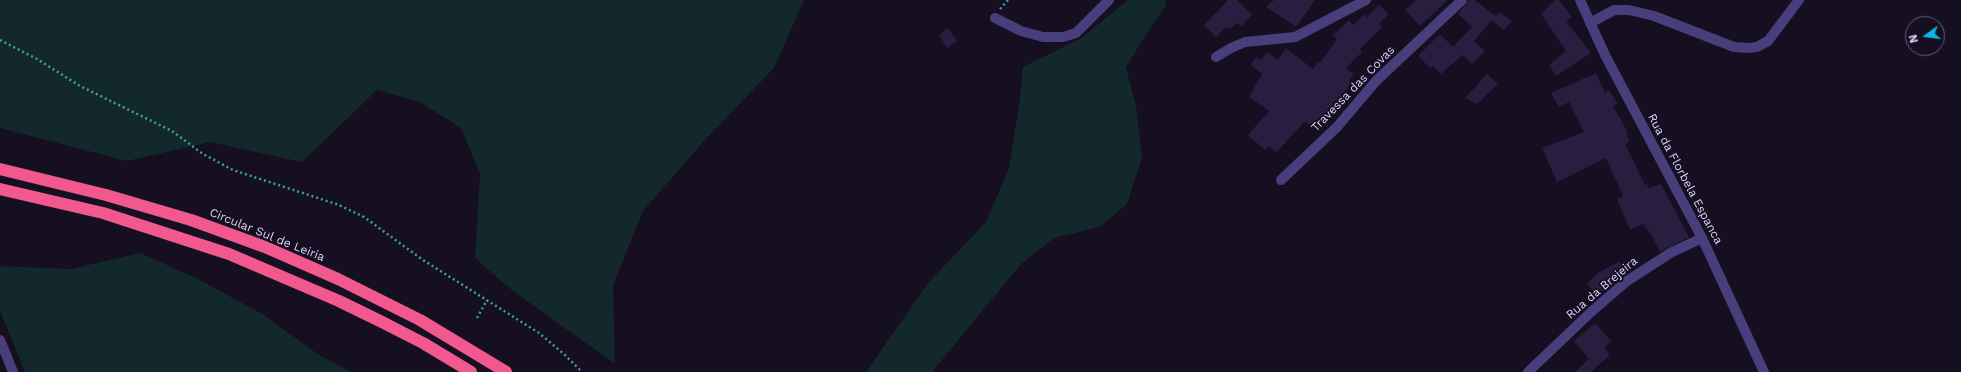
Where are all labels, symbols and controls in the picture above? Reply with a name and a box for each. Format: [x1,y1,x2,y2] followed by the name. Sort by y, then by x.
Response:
[1905,16,1945,56] north arrow
[1907,33,1921,44] text: N
[1308,43,1398,135] street label: Travessa das Covas
[1644,111,1726,247] street label: Rua da Florbela Espanca
[207,205,327,265] street label: Circular Sul de Leiria
[1563,254,1641,322] street label: Rua da Brejeira

